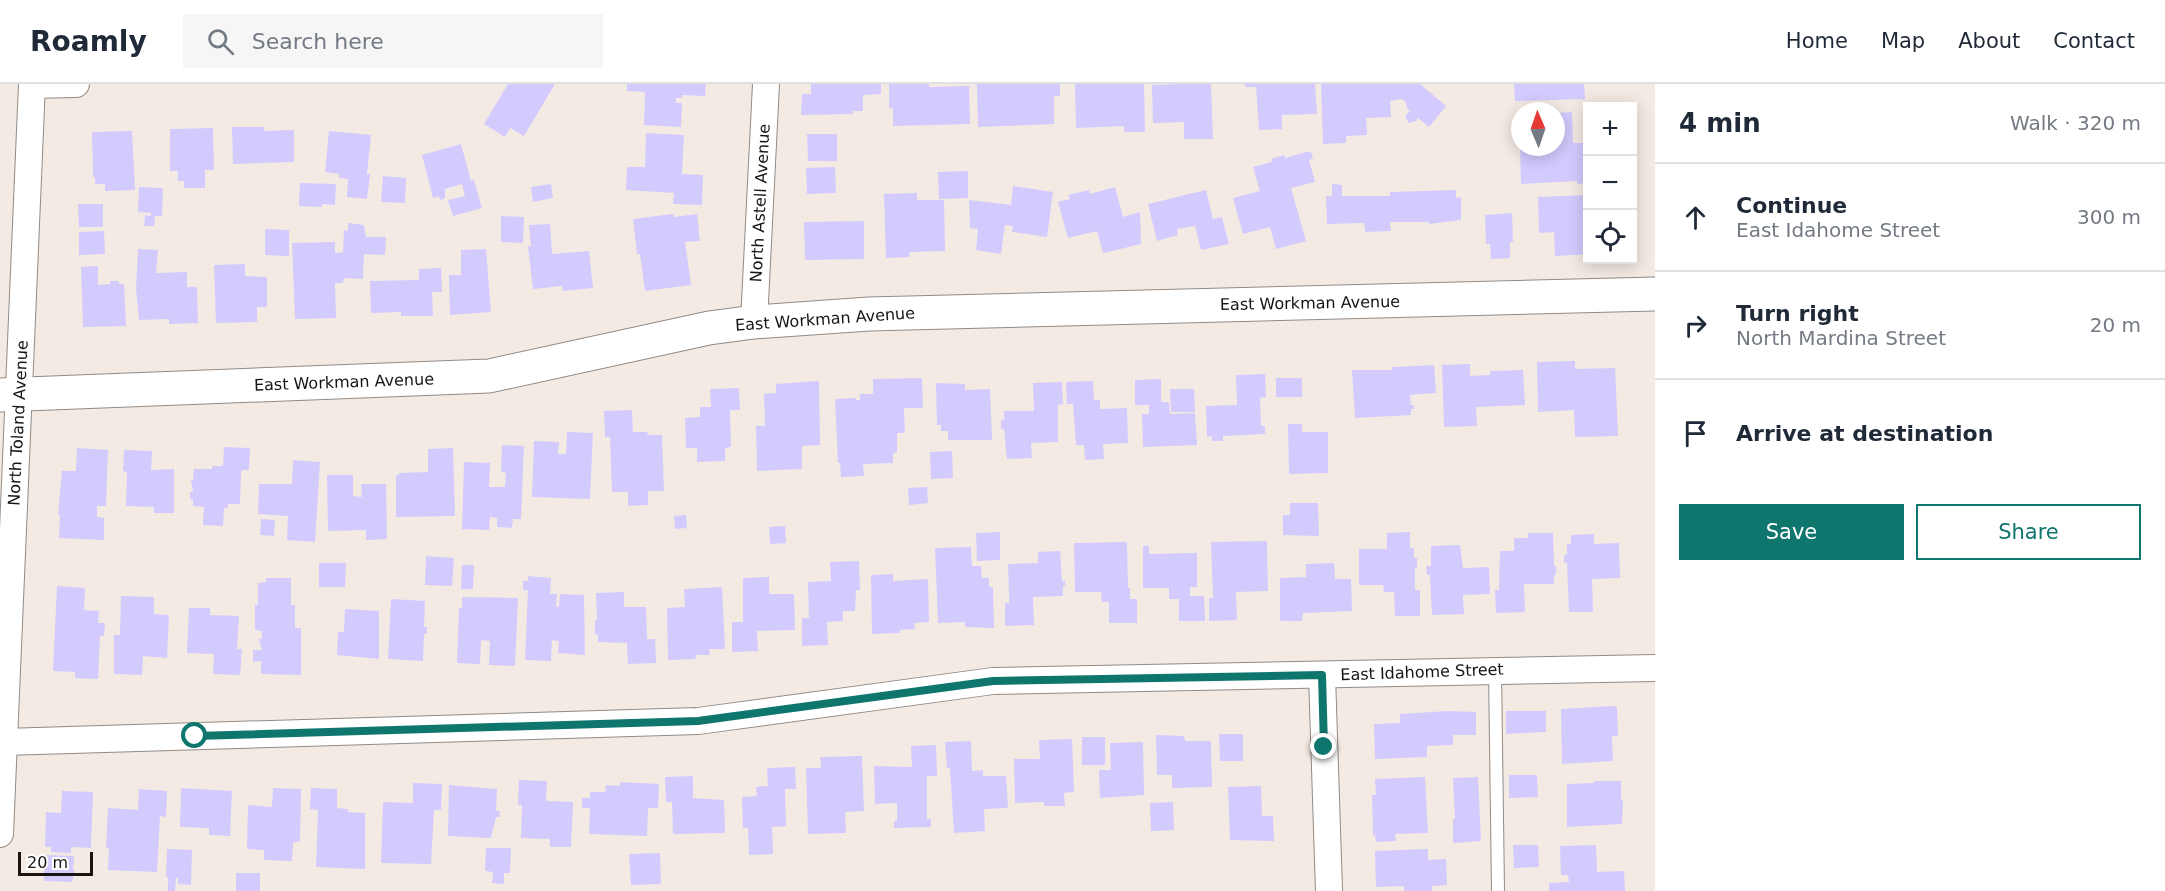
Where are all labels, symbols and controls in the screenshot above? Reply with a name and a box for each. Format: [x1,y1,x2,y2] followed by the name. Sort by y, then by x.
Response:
[183,14,603,68] search box
[30,25,147,58] text: Roamly
[204,25,237,58] icon: search
[252,29,384,54] text: Search here
[1786,29,1848,53] text: Home
[1881,29,1925,53] text: Map
[1958,29,2020,53] text: About
[2053,29,2135,53] text: Contact
[1511,102,1565,156] north arrow
[1583,102,1637,264] map controls
[1583,102,1637,156] button: +
[1679,108,1761,138] text: 4 min
[2010,111,2141,135] text: Walk · 320 m
[746,123,774,283] street label: North Astell Avenue
[1583,156,1637,210] button: −
[1736,193,1847,218] text: Continue
[1679,201,1712,234] icon: ahead
[2077,205,2141,229] text: 300 m
[1583,210,1637,264] button: locate
[1736,218,1940,242] text: East Idahome Street
[1220,292,1400,314] street label: East Workman Avenue
[1736,301,1859,326] text: Turn right
[734,303,916,335] street label: East Workman Avenue
[1679,309,1712,342] icon: right
[2090,313,2141,337] text: 20 m
[1736,326,1946,350] text: North Mardina Street
[4,340,32,506] street label: North Toland Avenue
[254,369,434,395] street label: East Workman Avenue
[1679,417,1712,450] icon: arrive
[1736,421,1993,446] text: Arrive at destination
[1679,504,1904,560] button: Save
[1916,504,2141,560] button: Share
[1340,660,1504,684] street label: East Idahome Street
[181,722,207,748] route start
[1310,733,1336,759] route end
[18,849,93,876] scale bar
[27,853,68,872] text: 20 m

